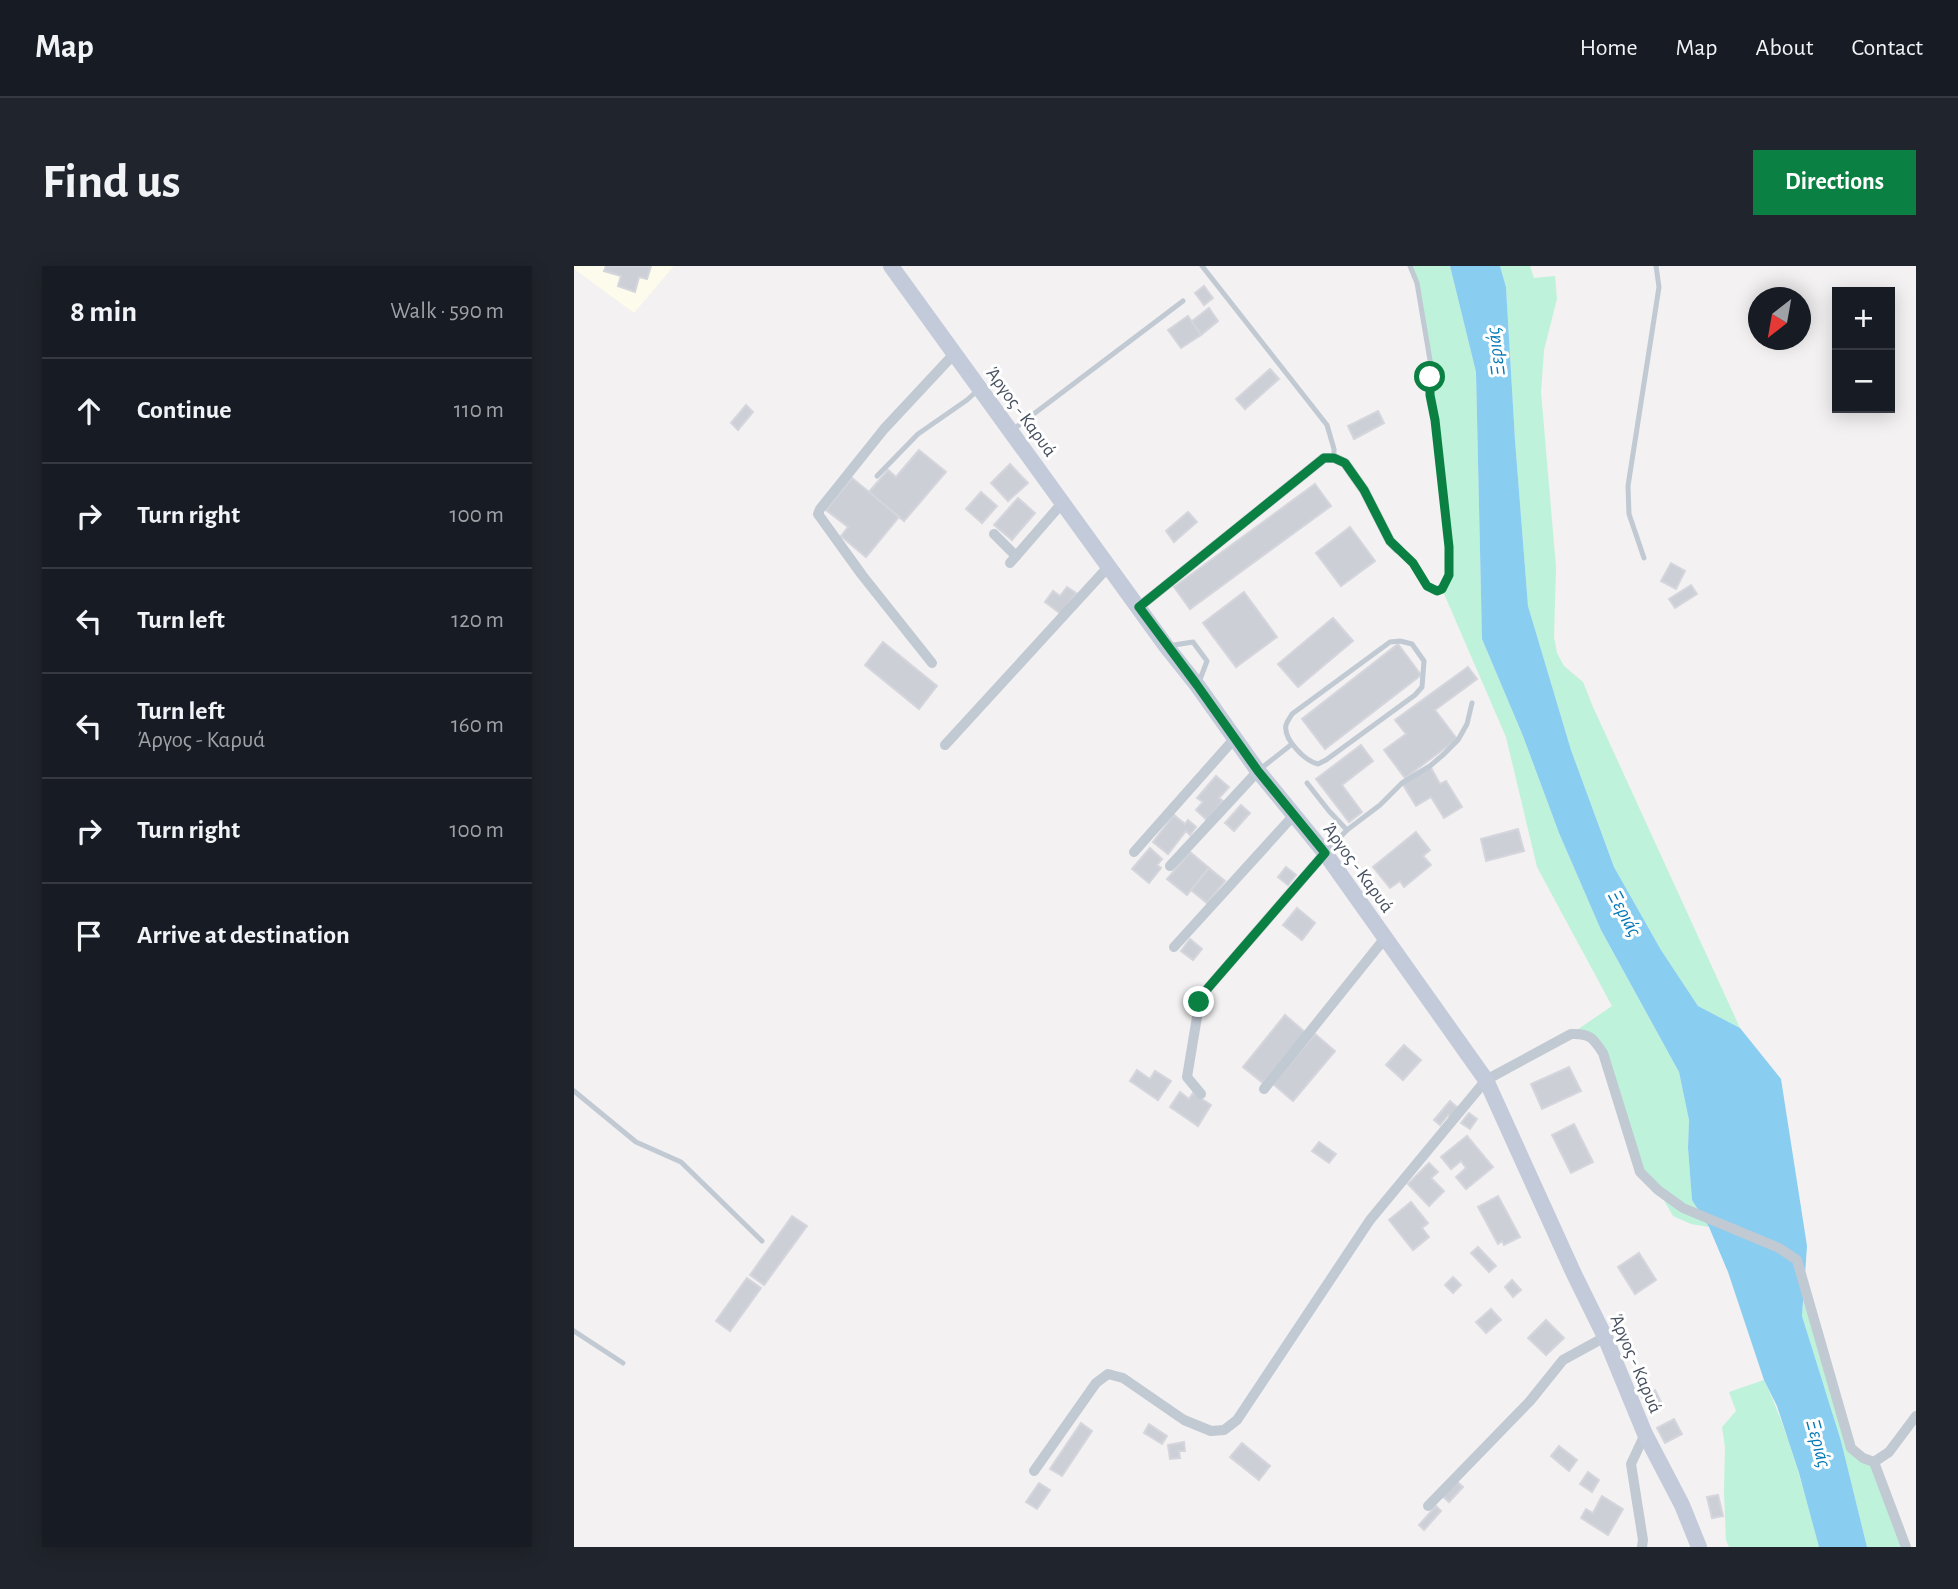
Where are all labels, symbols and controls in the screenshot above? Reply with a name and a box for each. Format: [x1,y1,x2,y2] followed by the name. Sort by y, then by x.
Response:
[35,31,94,64] text: Map
[1580,36,1638,60] text: Home
[1676,36,1718,60] text: Map
[1756,36,1813,60] text: About
[1851,36,1923,60] text: Contact
[1753,150,1916,215] button: Directions
[42,158,181,207] text: Find us
[1748,287,1811,350] north arrow
[1832,287,1895,413] map controls
[1832,287,1895,350] button: +
[70,297,137,327] text: 8 min
[390,300,504,323] text: Walk · 590 m
[1482,325,1510,378] water label: Ξεριάς
[1832,350,1895,413] button: −
[1414,361,1445,392] route start
[982,363,1060,460] street label: Άργος - Καρυά
[70,392,108,430] icon: ahead
[137,397,232,423] text: Continue
[454,399,504,422] text: 110 m
[70,497,108,535] icon: right
[137,502,240,528] text: Turn right
[450,504,504,527] text: 100 m
[70,602,108,640] icon: left
[137,607,225,633] text: Turn left
[451,609,504,632] text: 120 m
[137,698,225,724] text: Turn left
[70,707,108,745] icon: left
[451,714,504,737] text: 160 m
[137,729,265,752] text: Άργος - Καρυά
[70,812,108,850] icon: right
[137,817,240,843] text: Turn right
[450,819,504,842] text: 100 m
[1319,819,1397,916] street label: Άργος - Καρυά
[1603,887,1646,941] water label: Ξεριάς
[70,917,108,955] icon: arrive
[137,922,350,948] text: Arrive at destination
[1183,986,1214,1017] route end
[1606,1311,1665,1416] street label: Άργος - Καρυά
[1801,1417,1835,1471] water label: Ξεριάς

